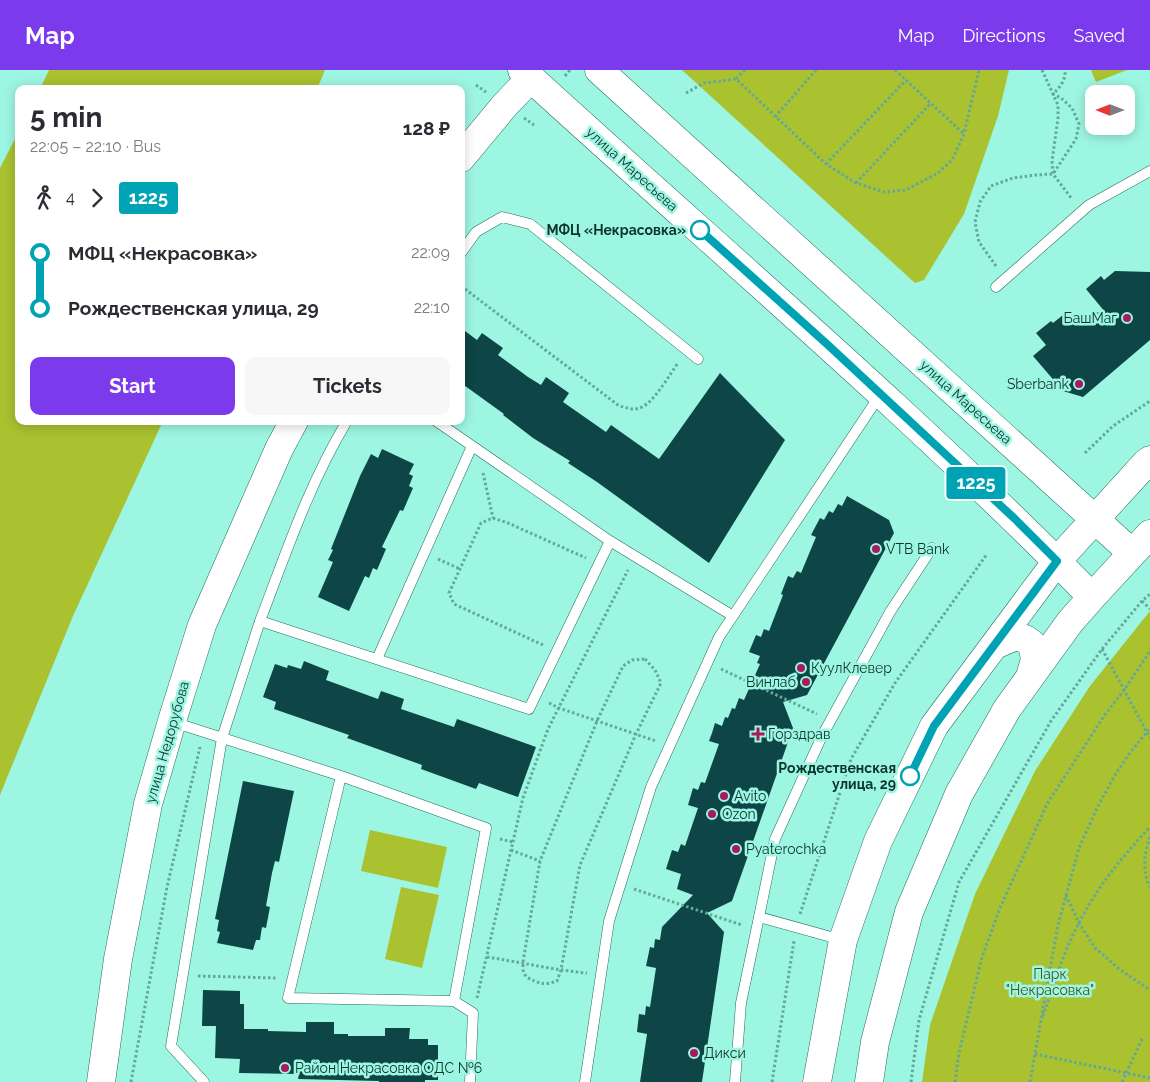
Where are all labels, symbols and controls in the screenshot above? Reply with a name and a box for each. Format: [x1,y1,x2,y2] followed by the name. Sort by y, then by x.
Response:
[25,21,75,50] text: Map
[898,25,934,46] text: Map
[962,25,1046,46] text: Directions
[1074,25,1125,46] text: Saved
[1085,85,1135,135] north arrow
[1085,85,1135,135] map controls
[30,101,102,134] text: 5 min
[403,117,450,139] text: 128 ₽
[583,124,681,214] street label: улица Маресьева
[30,137,161,156] text: 22:05 – 22:10 · Bus
[30,184,58,212] icon: walk
[83,184,111,212] icon: forward
[129,187,168,208] text: 1225
[66,188,75,207] text: 4
[690,220,710,240] marker: МФЦ «Некрасовка»
[546,222,686,238] place label: МФЦ «Некрасовка»
[68,242,257,264] text: МФЦ «Некрасовка»
[411,243,450,262] text: 22:09
[68,297,319,319] text: Рождественская улица, 29
[414,298,450,317] text: 22:10
[1064,310,1117,326] place label: БашМаг
[1121,312,1133,324] marker: БашМаг
[30,357,235,415] button: Start
[245,357,450,415] button: Tickets
[917,357,1015,447] street label: улица Маресьева
[1007,376,1070,392] place label: Sberbank
[1073,378,1085,390] marker: Sberbank
[941,467,1011,499] line badge: 1225
[956,472,996,493] text: 1225
[886,541,950,557] place label: VTB Bank
[870,543,882,555] marker: VTB Bank
[811,660,892,676] place label: КуулКлевер
[795,662,807,674] marker: КуулКлевер
[746,674,796,690] place label: Винлаб
[800,676,812,688] marker: Винлаб
[142,679,192,805] street label: улица Недорубова
[768,726,830,742] place label: Горздрав
[752,728,764,740] marker: Горздрав
[778,760,896,792] place label: Рождественская улица, 29
[900,766,920,786] marker: Рождественская улица, 29
[734,788,766,804] place label: Avito
[718,790,730,802] marker: Avito
[722,806,756,822] place label: Ozon
[706,808,718,820] marker: Ozon
[746,841,826,857] place label: Pyaterochka
[730,843,742,855] marker: Pyaterochka
[1006,966,1094,998] park label: Парк "Некрасовка"
[704,1045,746,1061] place label: Дикси
[688,1047,700,1059] marker: Дикси
[295,1060,482,1076] place label: Район Некрасовка ОДС №6
[279,1062,291,1074] marker: Район Некрасовка ОДС №6

